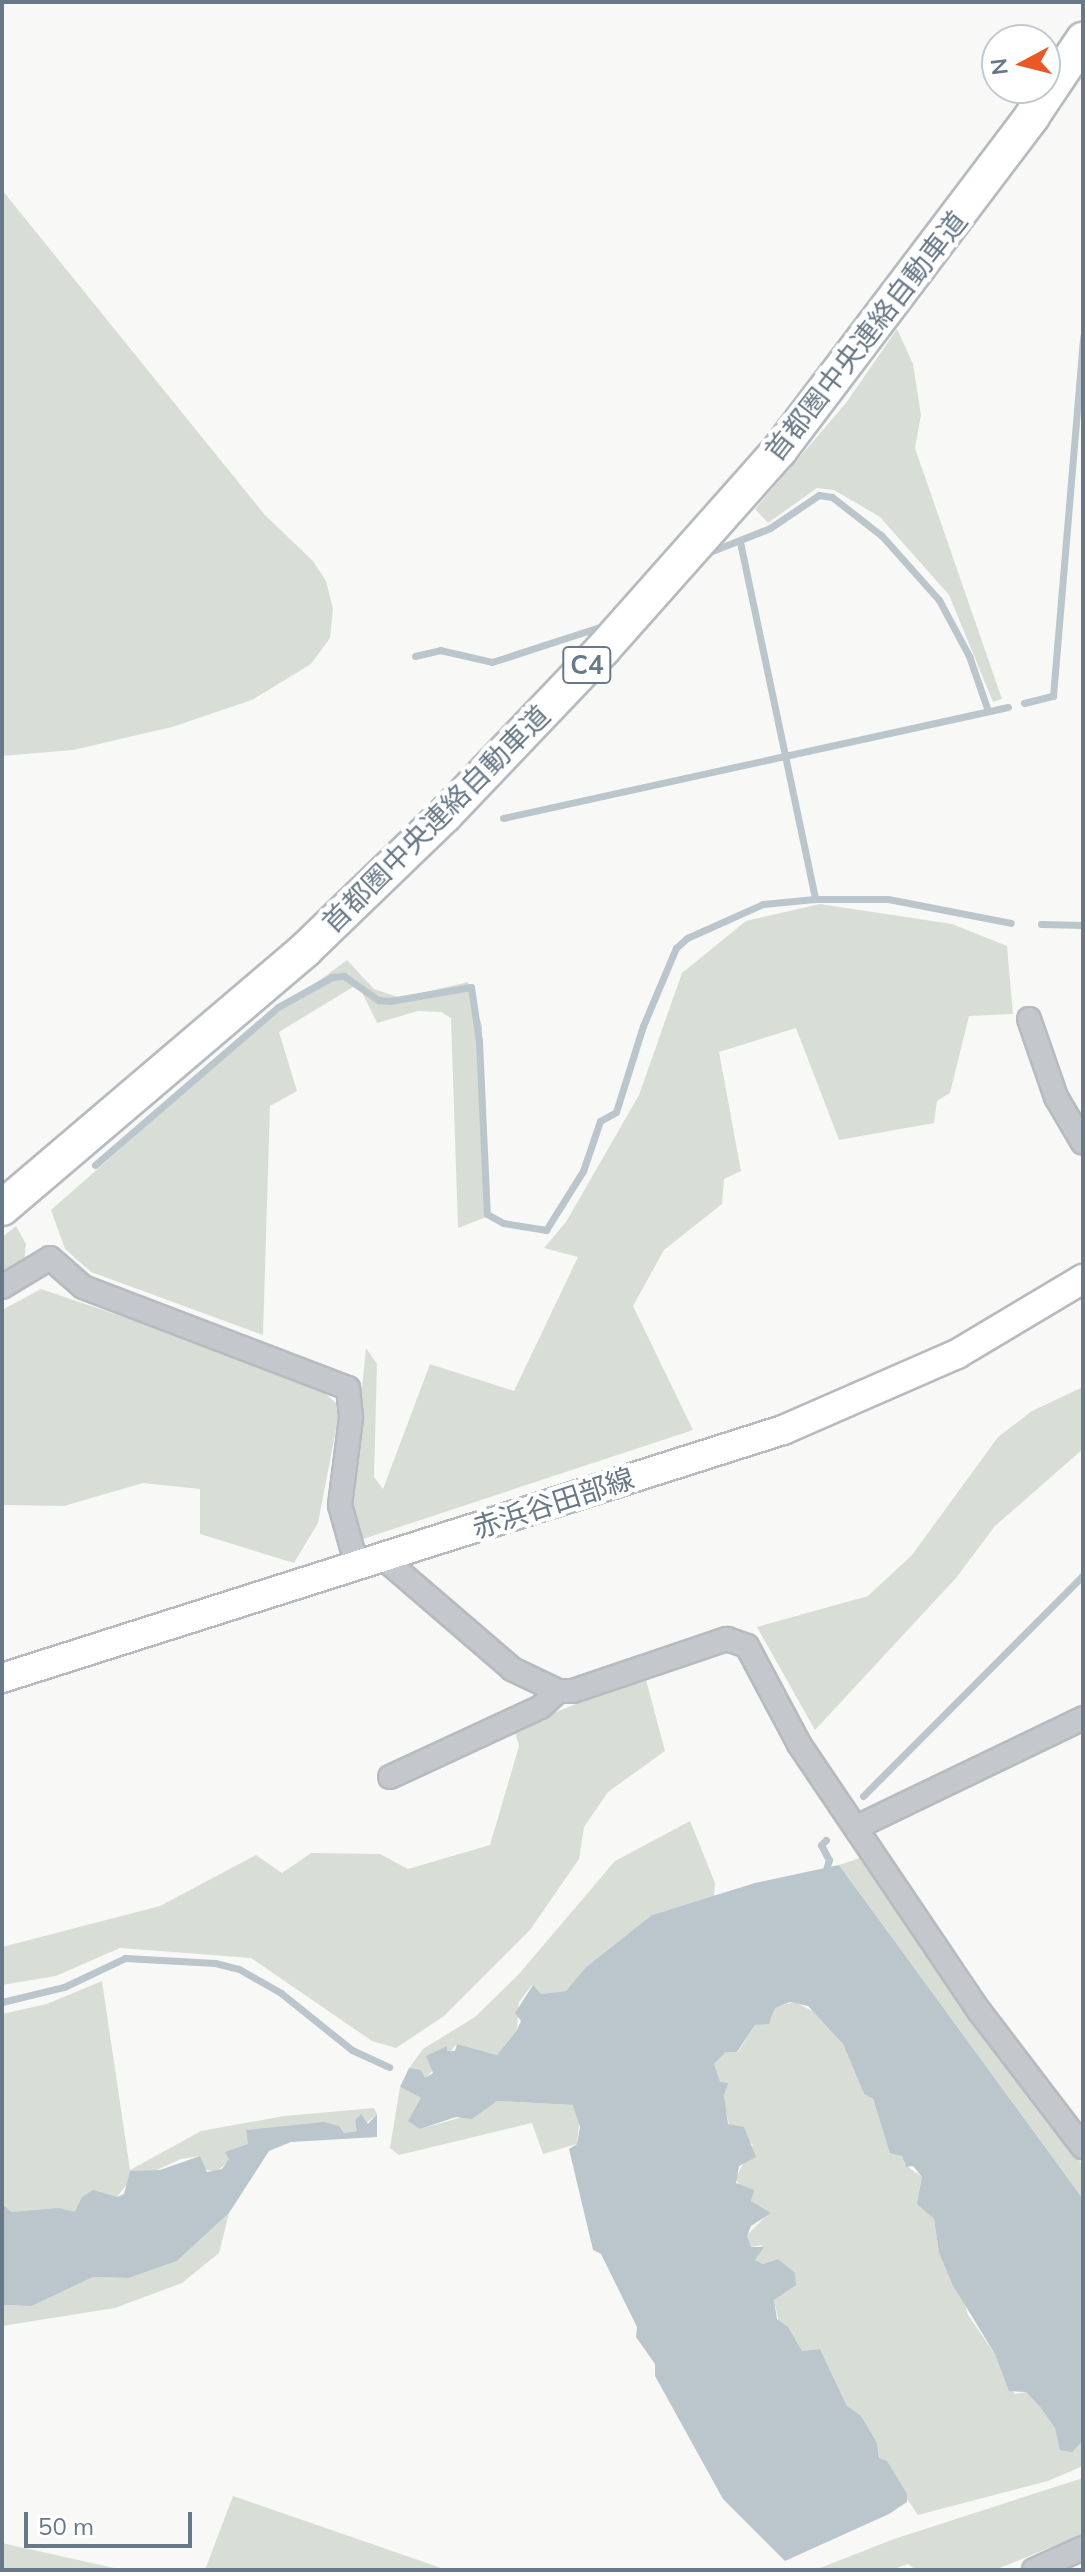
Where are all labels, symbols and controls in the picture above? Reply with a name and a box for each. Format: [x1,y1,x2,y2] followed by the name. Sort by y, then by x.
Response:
[981,24,1061,104] north arrow
[984,57,1014,77] text: N
[758,204,974,468] street label: 首都圏中央連絡自動車道
[561,643,613,687] road number: C4
[315,698,557,940] street label: 首都圏中央連絡自動車道
[468,1461,638,1545] street label: 赤浜谷田部線
[28,2496,196,2546] scale bar
[38,2511,94,2541] text: 50 m

